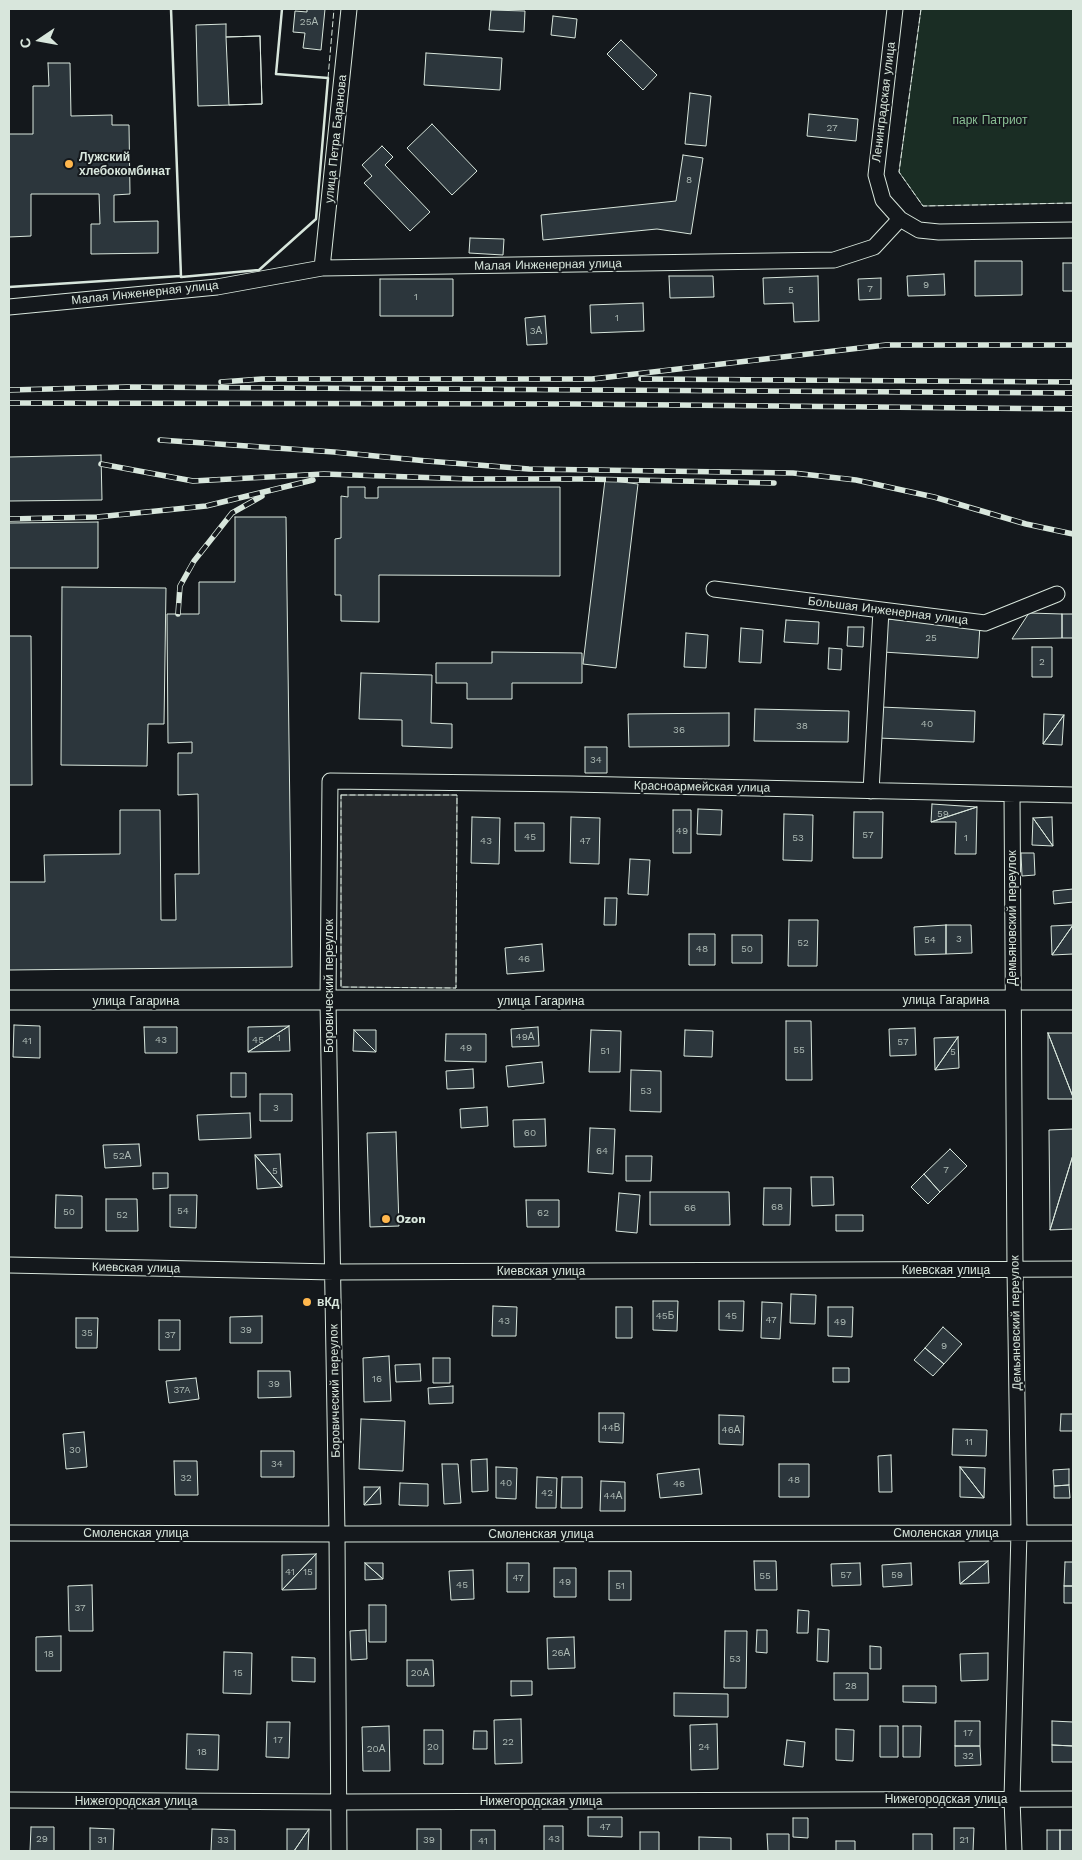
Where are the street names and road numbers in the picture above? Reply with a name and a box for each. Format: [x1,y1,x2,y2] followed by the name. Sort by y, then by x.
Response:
[869,41,899,163] street label: Ленинградская улица
[322,74,350,204] street label: улица Петра Баранова
[474,257,622,273] street label: Малая Инженерная улица
[71,278,219,308] street label: Малая Инженерная улица
[807,594,969,628] street label: Большая Инженерная улица
[634,779,770,795] street label: Красноармейская улица
[1005,850,1019,986] street label: Демьяновский переулок
[322,919,336,1053] street label: Боровический переулок
[902,993,990,1007] street label: улица Гагарина
[92,994,180,1008] street label: улица Гагарина
[497,994,585,1008] street label: улица Гагарина
[1008,1255,1024,1391] street label: Демьяновский переулок
[92,1260,180,1276] street label: Киевская улица
[902,1263,990,1277] street label: Киевская улица
[497,1264,585,1278] street label: Киевская улица
[327,1324,343,1458] street label: Боровический переулок
[83,1526,189,1540] street label: Смоленская улица
[893,1526,999,1540] street label: Смоленская улица
[488,1527,594,1541] street label: Смоленская улица
[885,1792,1007,1806] street label: Нижегородская улица
[75,1794,197,1808] street label: Нижегородская улица
[480,1794,602,1808] street label: Нижегородская улица

